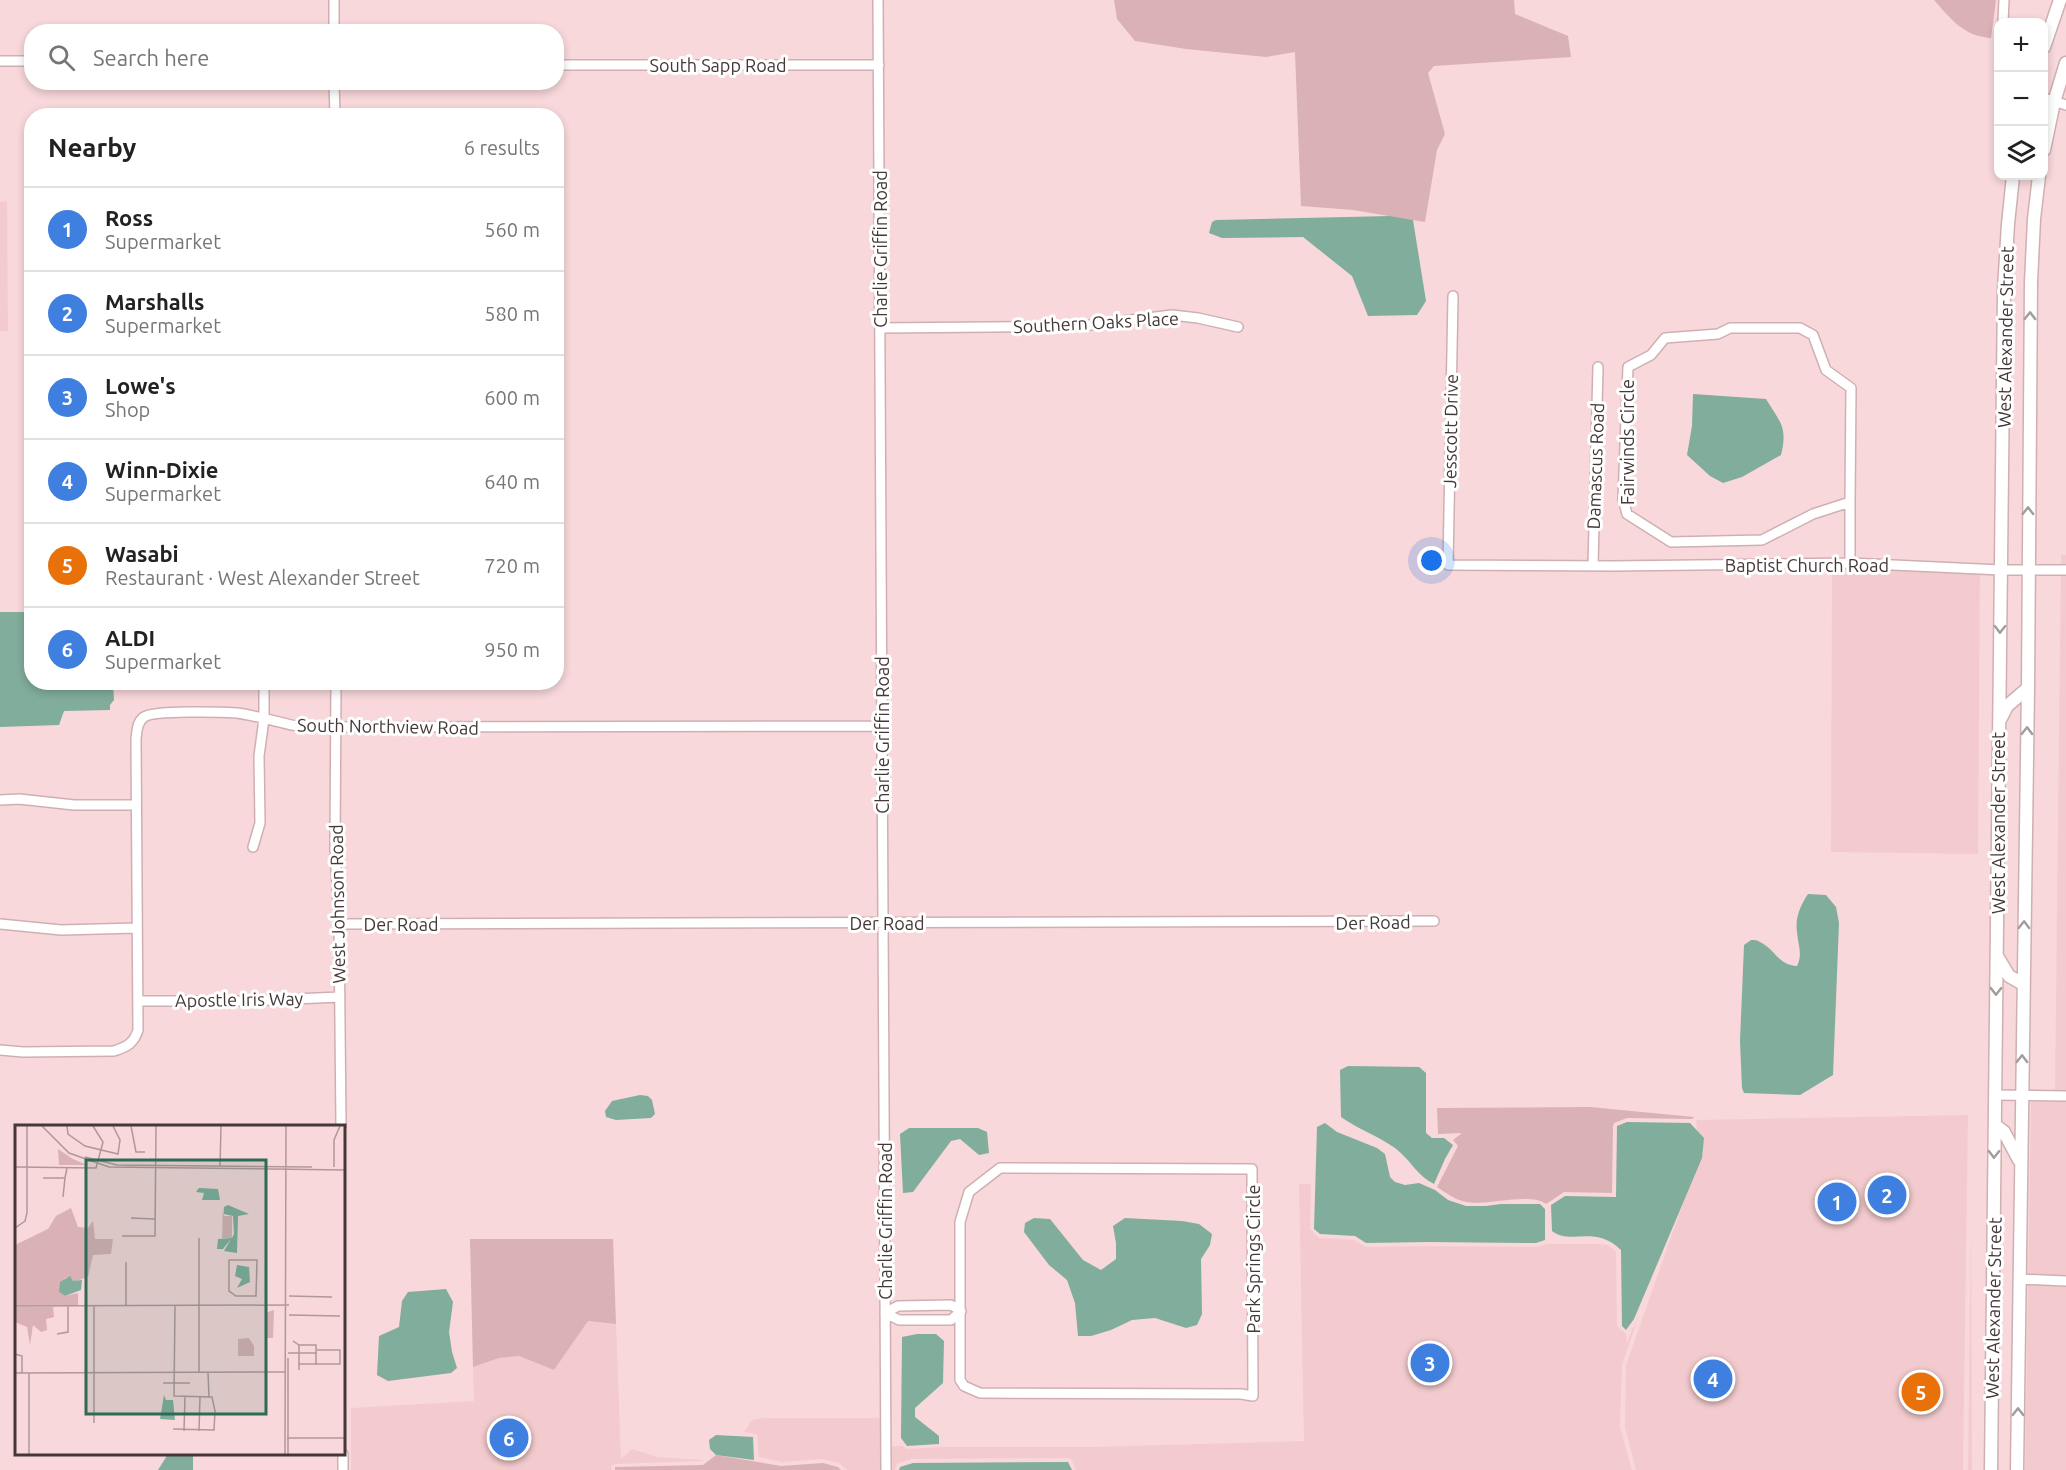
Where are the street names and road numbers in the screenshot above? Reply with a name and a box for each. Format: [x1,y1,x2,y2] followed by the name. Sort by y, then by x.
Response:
[649,55,787,75] street label: South Sapp Road
[870,170,890,328] street label: Charlie Griffin Road
[1993,246,2017,428] street label: West Alexander Street
[1013,308,1179,336] street label: Southern Oaks Place
[1439,374,1461,488] street label: Jesscott Drive
[1617,379,1637,505] street label: Fairwinds Circle
[1583,402,1607,530] street label: Damascus Road
[1725,555,1889,575] street label: Baptist Church Road
[872,656,892,814] street label: Charlie Griffin Road
[297,714,479,738] street label: South Northview Road
[1988,732,2008,914] street label: West Alexander Street
[326,824,348,984] street label: West Johnson Road
[1335,911,1411,933] street label: Der Road
[849,913,925,933] street label: Der Road
[363,914,439,934] street label: Der Road
[175,988,304,1010] street label: Apostle Iris Way
[875,1142,895,1300] street label: Charlie Griffin Road
[1243,1185,1263,1333] street label: Park Springs Circle
[1981,1217,2005,1399] street label: West Alexander Street

